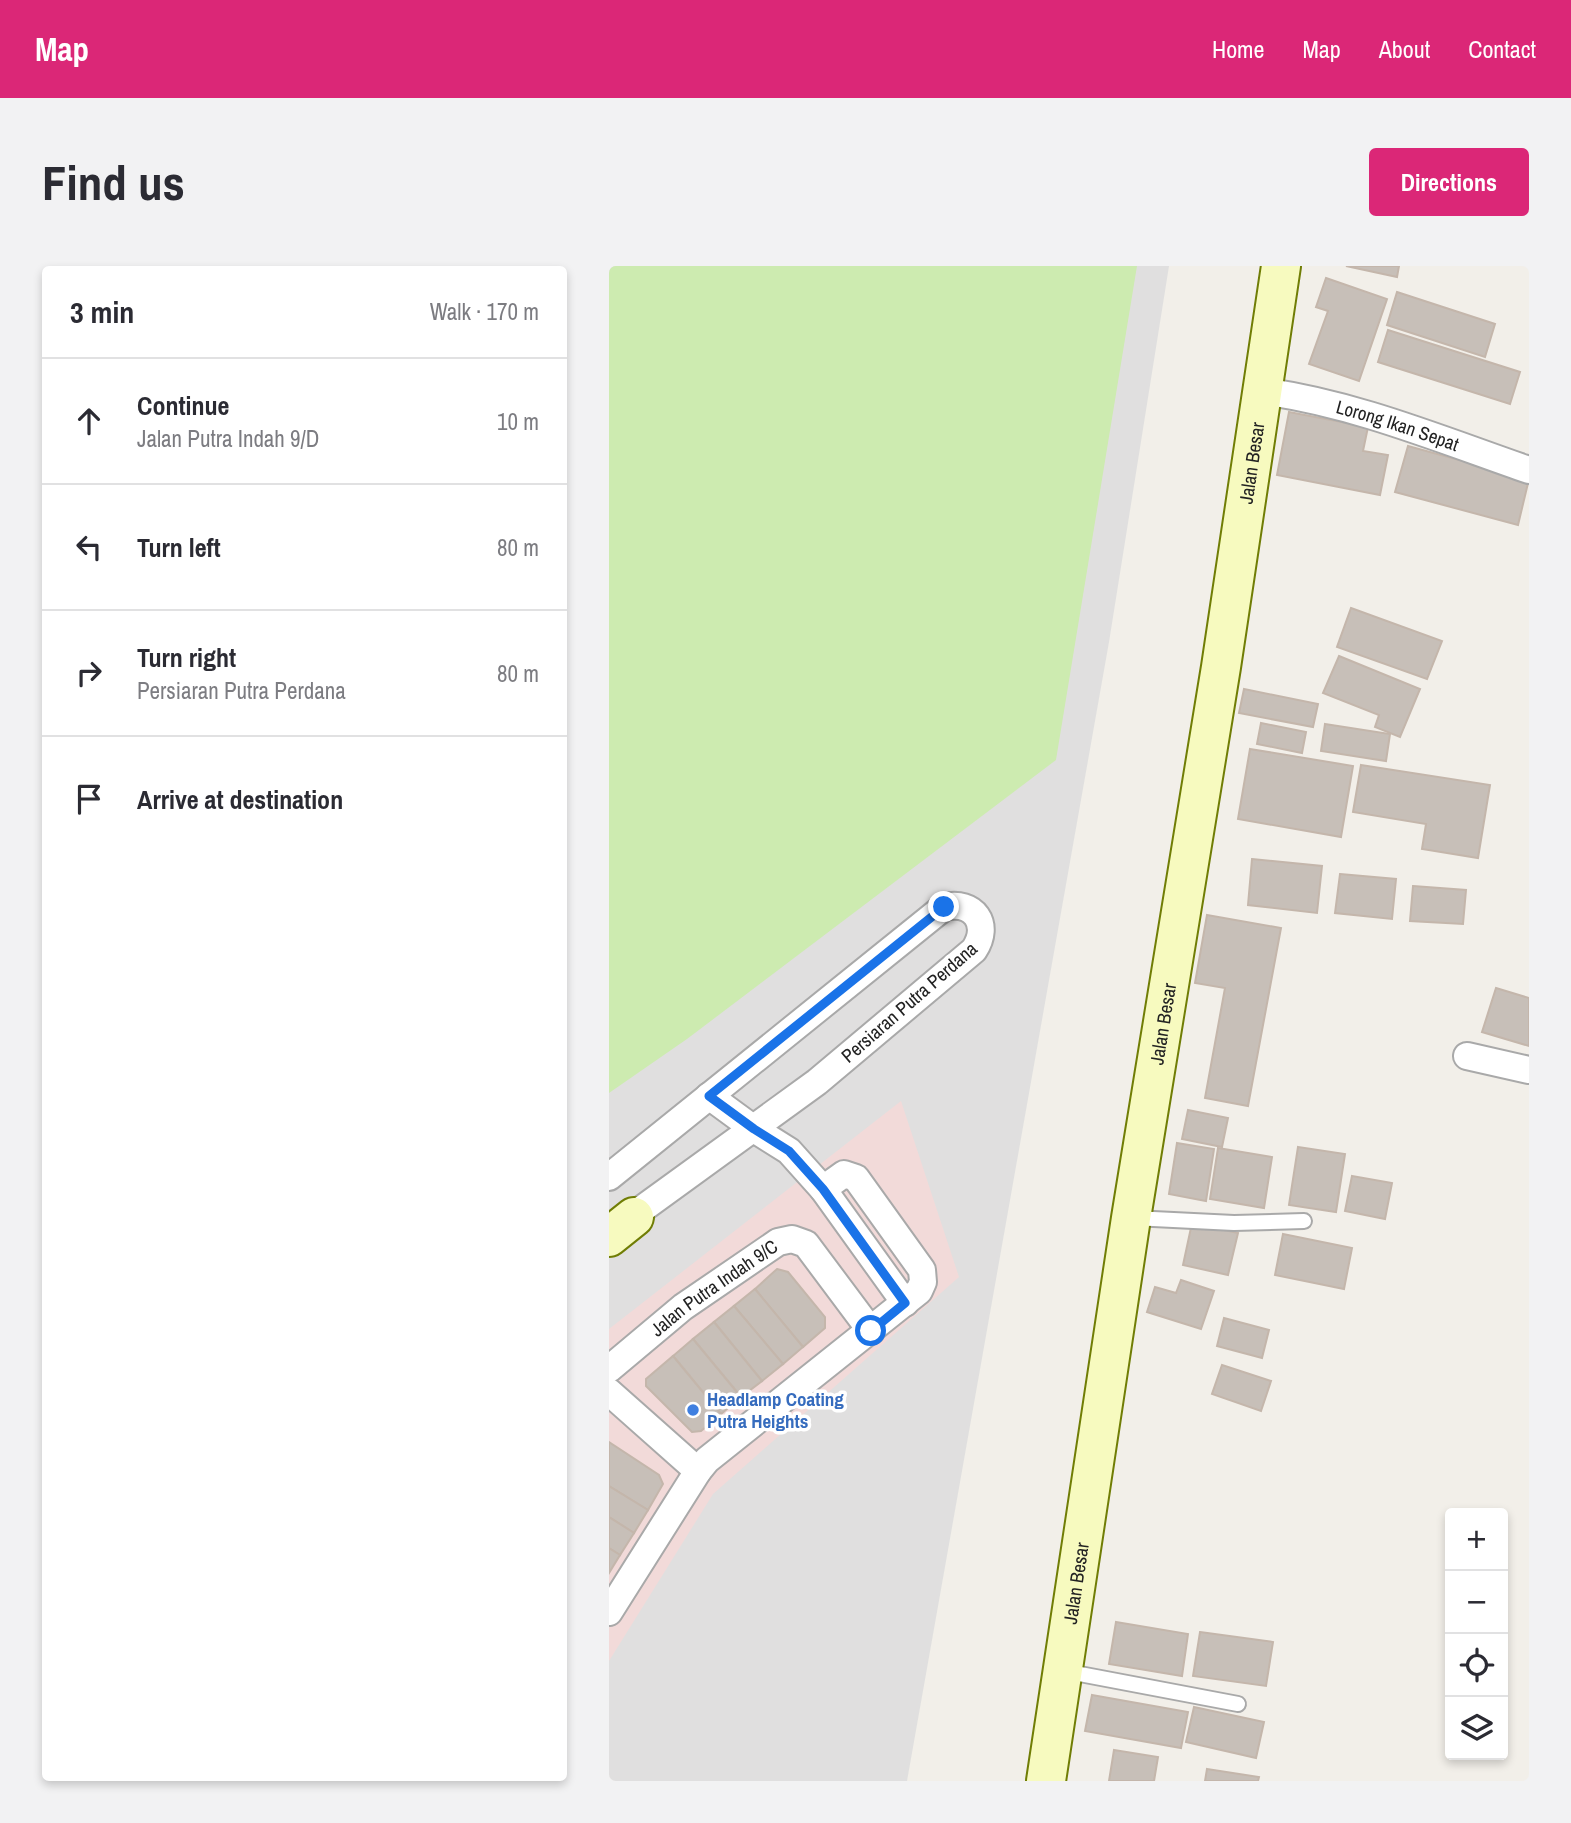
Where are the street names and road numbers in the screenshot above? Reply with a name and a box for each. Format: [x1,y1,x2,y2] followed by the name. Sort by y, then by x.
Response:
[1333,393,1463,457] street label: Lorong Ikan Sepat
[1233,420,1271,506] street label: Jalan Besar
[835,935,983,1068] street label: Persiaran Putra Perdana
[1143,980,1182,1067] street label: Jalan Besar
[645,1233,783,1342] street label: Jalan Putra Indah 9/C
[1057,1540,1095,1626] street label: Jalan Besar

